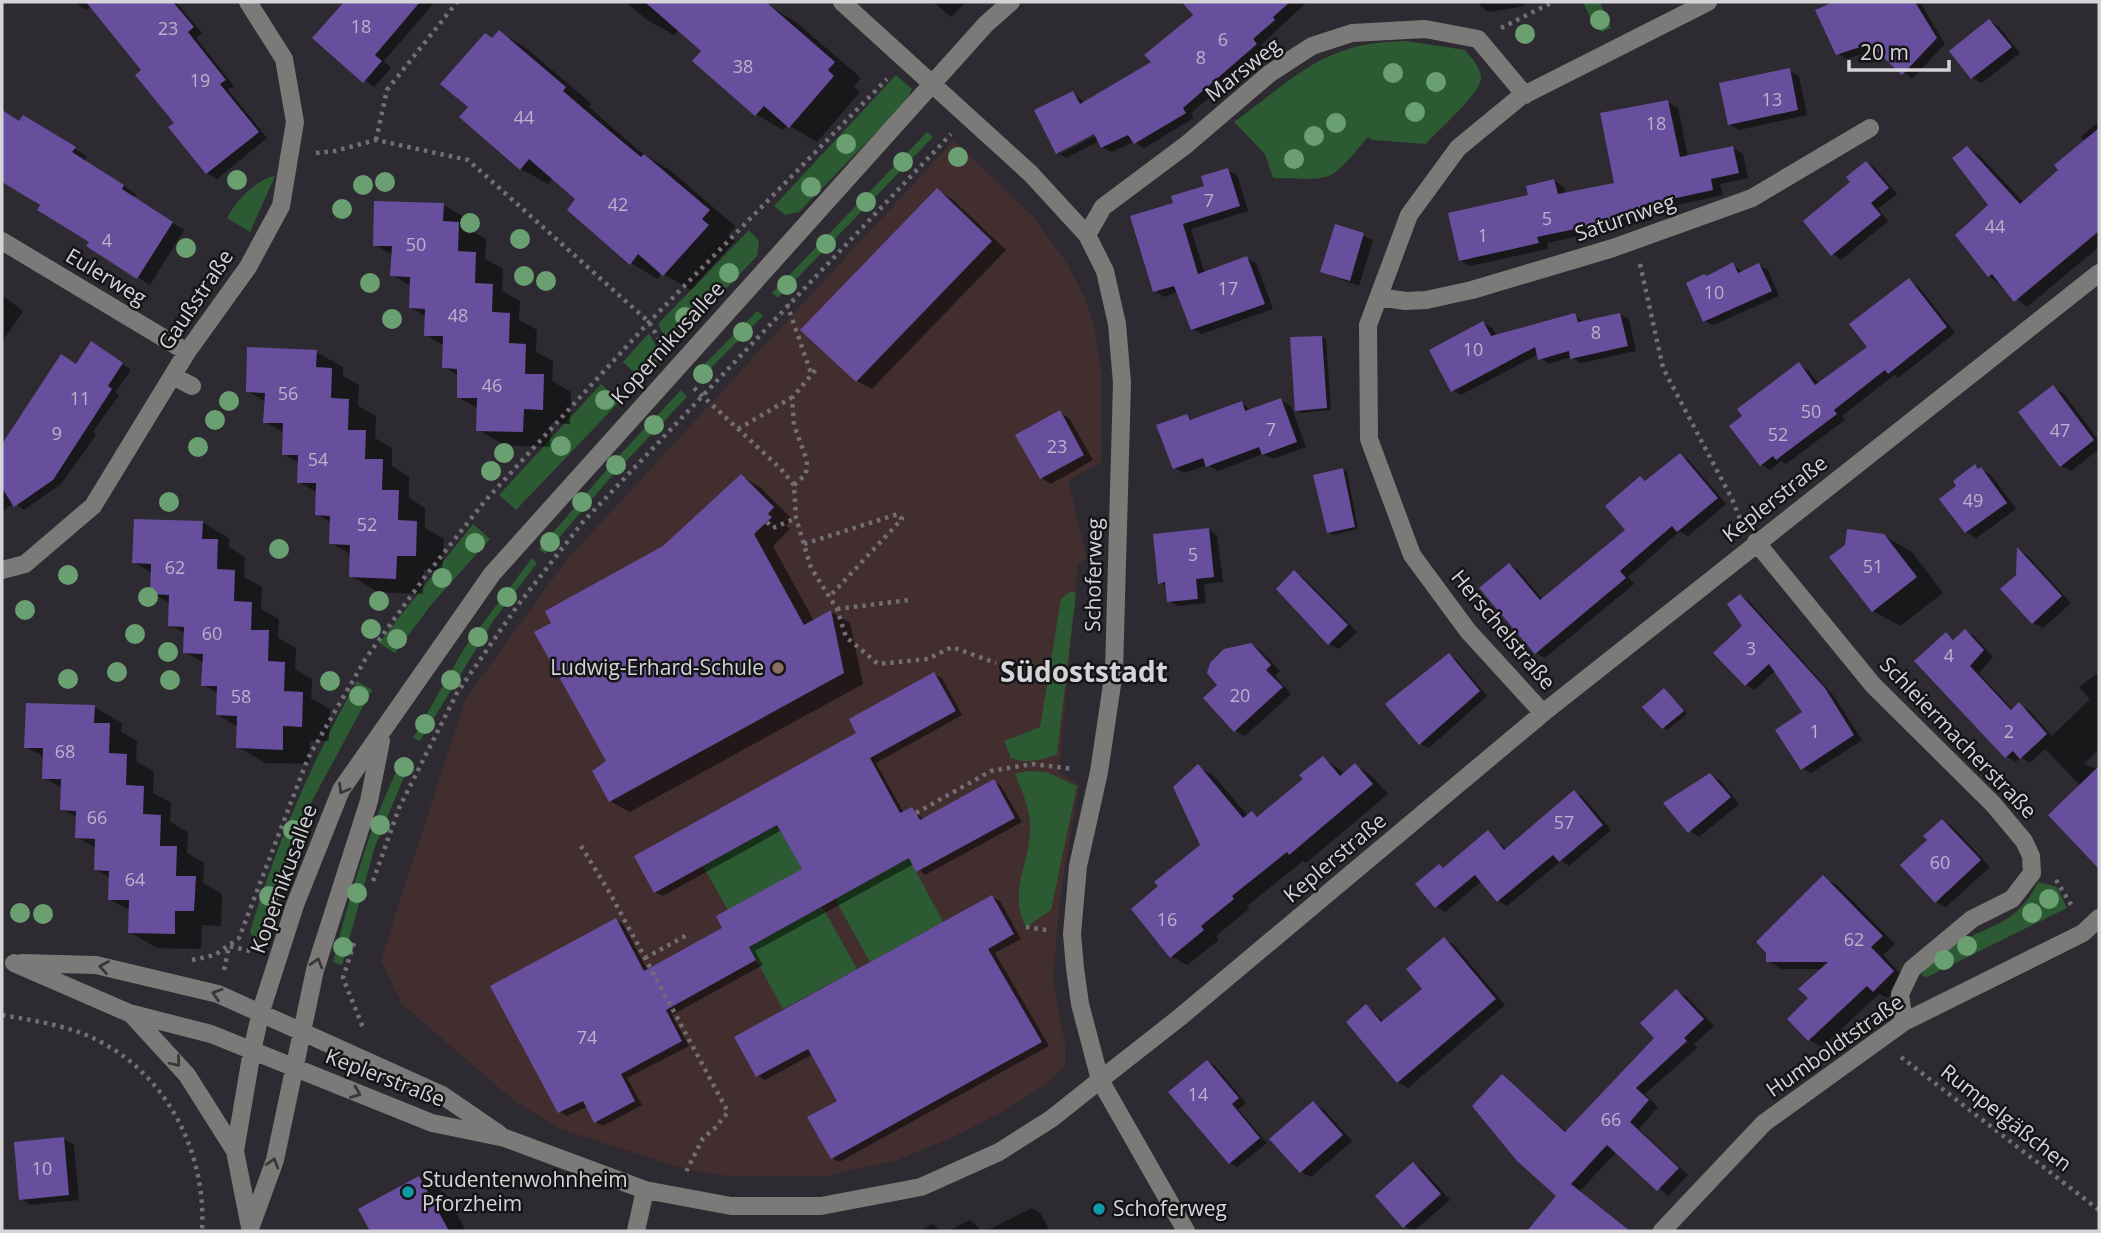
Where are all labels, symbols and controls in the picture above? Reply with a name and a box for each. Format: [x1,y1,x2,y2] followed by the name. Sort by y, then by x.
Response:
[351,14,371,38] house number: 18
[158,16,178,40] house number: 23
[1218,27,1228,51] house number: 6
[1849,28,1949,72] scale bar
[1199,31,1286,108] street label: Marsweg
[1860,38,1909,66] text: 20 m
[1196,45,1206,69] house number: 8
[733,54,753,78] house number: 38
[190,68,210,92] house number: 19
[1762,87,1782,111] house number: 13
[514,105,534,129] house number: 44
[1646,111,1666,135] house number: 18
[1571,187,1679,247] street label: Saturnweg
[1204,188,1214,212] house number: 7
[608,192,628,216] house number: 42
[1542,206,1552,230] house number: 5
[1985,214,2005,238] house number: 44
[1478,223,1488,247] house number: 1
[102,228,112,252] house number: 4
[406,232,426,256] house number: 50
[61,241,152,311] street label: Eulerweg
[151,244,239,355] street label: Gaußstraße
[604,275,730,410] street label: Kopernikusallee
[1218,276,1238,300] house number: 17
[1704,280,1724,304] house number: 10
[448,303,468,327] house number: 48
[1591,320,1601,344] house number: 8
[1463,337,1483,361] house number: 10
[482,373,502,397] house number: 46
[278,381,298,405] house number: 56
[70,386,90,410] house number: 11
[1801,399,1821,423] house number: 50
[1266,417,1276,441] house number: 7
[2050,418,2070,442] house number: 47
[52,421,62,445] house number: 9
[1768,422,1788,446] house number: 52
[1047,434,1067,458] house number: 23
[308,447,328,471] house number: 54
[1716,448,1833,548] street label: Keplerstraße
[1963,488,1983,512] house number: 49
[357,512,377,536] house number: 52
[1078,518,1108,632] street label: Schoferweg
[1188,542,1198,566] house number: 5
[1863,554,1883,578] house number: 51
[165,555,185,579] house number: 62
[1445,563,1562,695] street label: Herschelstraße
[202,621,222,645] house number: 60
[1746,636,1756,660] house number: 3
[1944,643,1954,667] house number: 4
[1874,651,2043,824] street label: Schleiermacherstraße
[1000,652,1168,690] district label: Südoststadt
[550,653,764,681] place label: Ludwig-Erhard-Schule
[770,660,786,676] marker: Ludwig-Erhard-Schule
[1230,683,1250,707] house number: 20
[231,684,251,708] house number: 58
[1810,719,1820,743] house number: 1
[2004,719,2014,743] house number: 2
[55,739,75,763] house number: 68
[338,782,351,795] one-way arrow
[243,800,323,957] street label: Kopernikusallee
[87,805,107,829] house number: 66
[1277,806,1392,908] street label: Keplerstraße
[1554,810,1574,834] house number: 57
[1930,850,1950,874] house number: 60
[125,867,145,891] house number: 64
[1157,907,1177,931] house number: 16
[1844,927,1864,951] house number: 62
[309,957,324,969] one-way arrow
[98,960,110,975] one-way arrow
[1760,987,1909,1103] street label: Humboldtstraße
[211,988,223,1002] one-way arrow
[577,1025,597,1049] house number: 74
[322,1041,449,1113] street label: Keplerstraße
[168,1054,180,1067] one-way arrow
[1935,1057,2078,1177] street label: Rumpelgäßchen
[1188,1082,1208,1106] house number: 14
[349,1084,361,1098] one-way arrow
[1601,1107,1621,1131] house number: 66
[32,1156,52,1180] house number: 10
[265,1157,280,1169] one-way arrow
[422,1165,628,1217] place label: Studentenwohnheim Pforzheim
[400,1184,416,1200] marker: Studentenwohnheim Pforzheim
[1113,1194,1227,1222] place label: Schoferweg
[1091,1201,1107,1217] marker: Schoferweg

